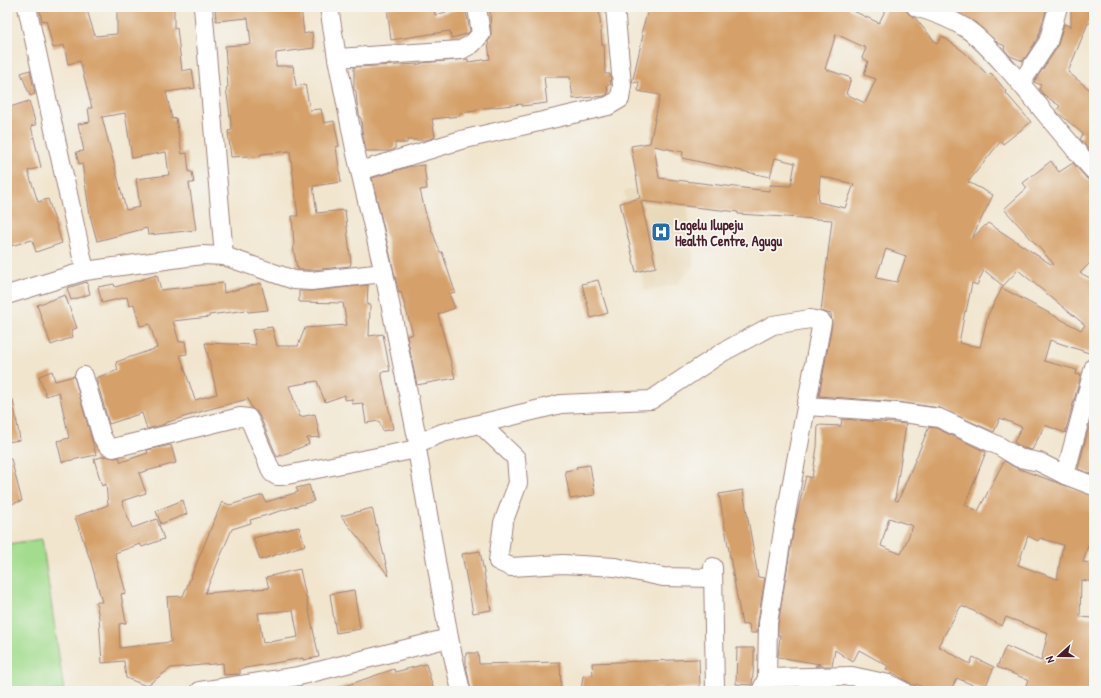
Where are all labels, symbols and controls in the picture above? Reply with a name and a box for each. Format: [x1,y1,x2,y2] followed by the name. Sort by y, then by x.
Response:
[675,215,783,252] place label: Lagelu Ilupeju Health Centre, Agugu
[650,221,672,243] hospital icon: Lagelu Ilupeju Health Centre, Agugu
[1039,636,1079,676] north arrow
[1042,654,1057,665] text: N

